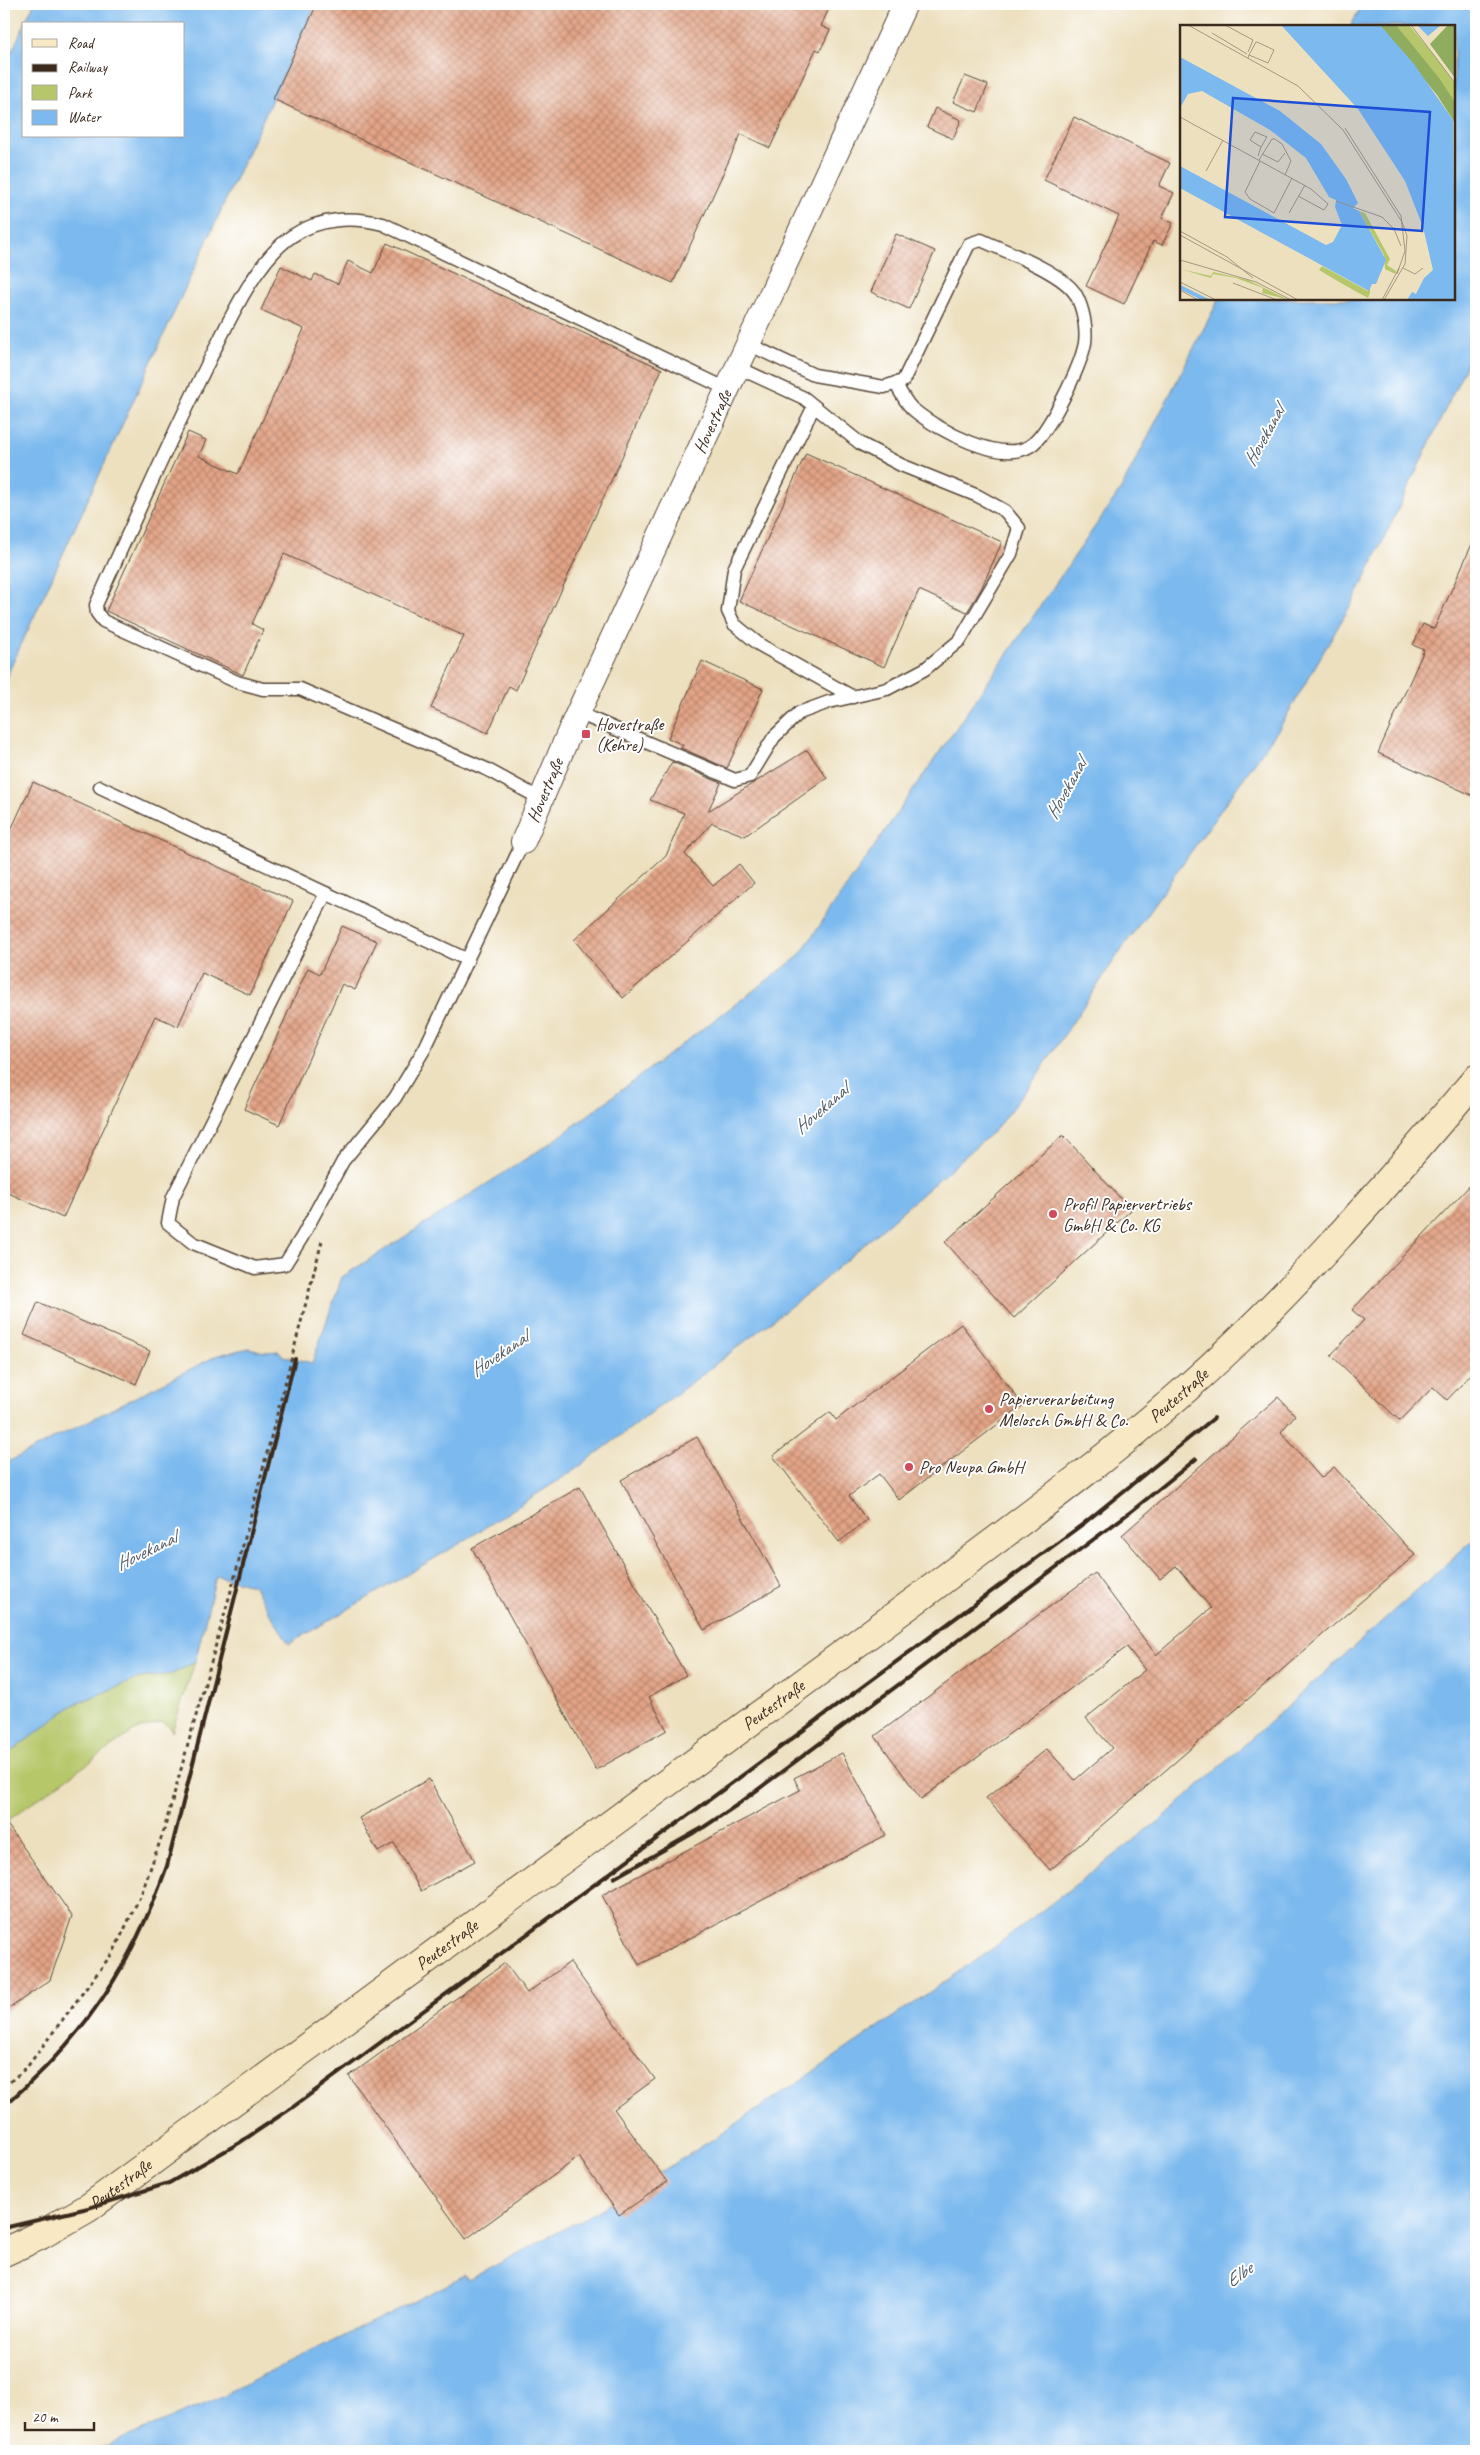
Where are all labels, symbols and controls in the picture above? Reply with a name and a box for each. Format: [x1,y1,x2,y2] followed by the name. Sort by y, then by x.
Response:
[22,22,185,138] legend
[1180,25,1455,300] inset map
[68,34,95,53] text: Road
[68,58,109,77] text: Railway
[68,84,93,103] text: Park
[68,108,102,127] text: Water
[688,385,737,457] street label: Hovestraße
[1238,396,1293,470] water label: Hovekanal
[596,713,665,756] place label: Hovestraße (Kehre)
[580,728,592,740] marker: Hovestraße (Kehre)
[1040,749,1095,823] water label: Hovekanal
[522,754,568,826] street label: Hovestraße
[789,1074,858,1139] water label: Hovekanal
[1063,1193,1193,1236] place label: Profil Papiervertriebs GmbH & Co. KG
[1047,1208,1059,1220] marker: Profil Papiervertriebs GmbH & Co. KG
[465,1322,538,1382] water label: Hovekanal
[1144,1363,1213,1427] street label: Peutestraße
[999,1388,1128,1431] place label: Papierverarbeitung Melosch GmbH & Co.
[983,1403,995,1415] marker: Papierverarbeitung Melosch GmbH & Co.
[919,1456,1026,1478] place label: Pro Neupa GmbH
[903,1461,915,1473] marker: Pro Neupa GmbH
[112,1523,186,1576] water label: Hovekanal
[738,1674,810,1735] street label: Peutestraße
[411,1914,483,1975] street label: Peutestraße
[85,2154,157,2214] street label: Peutestraße
[1221,2255,1260,2293] water label: Elbe
[25,2400,94,2432] scale bar
[32,2408,59,2427] text: 20 m

